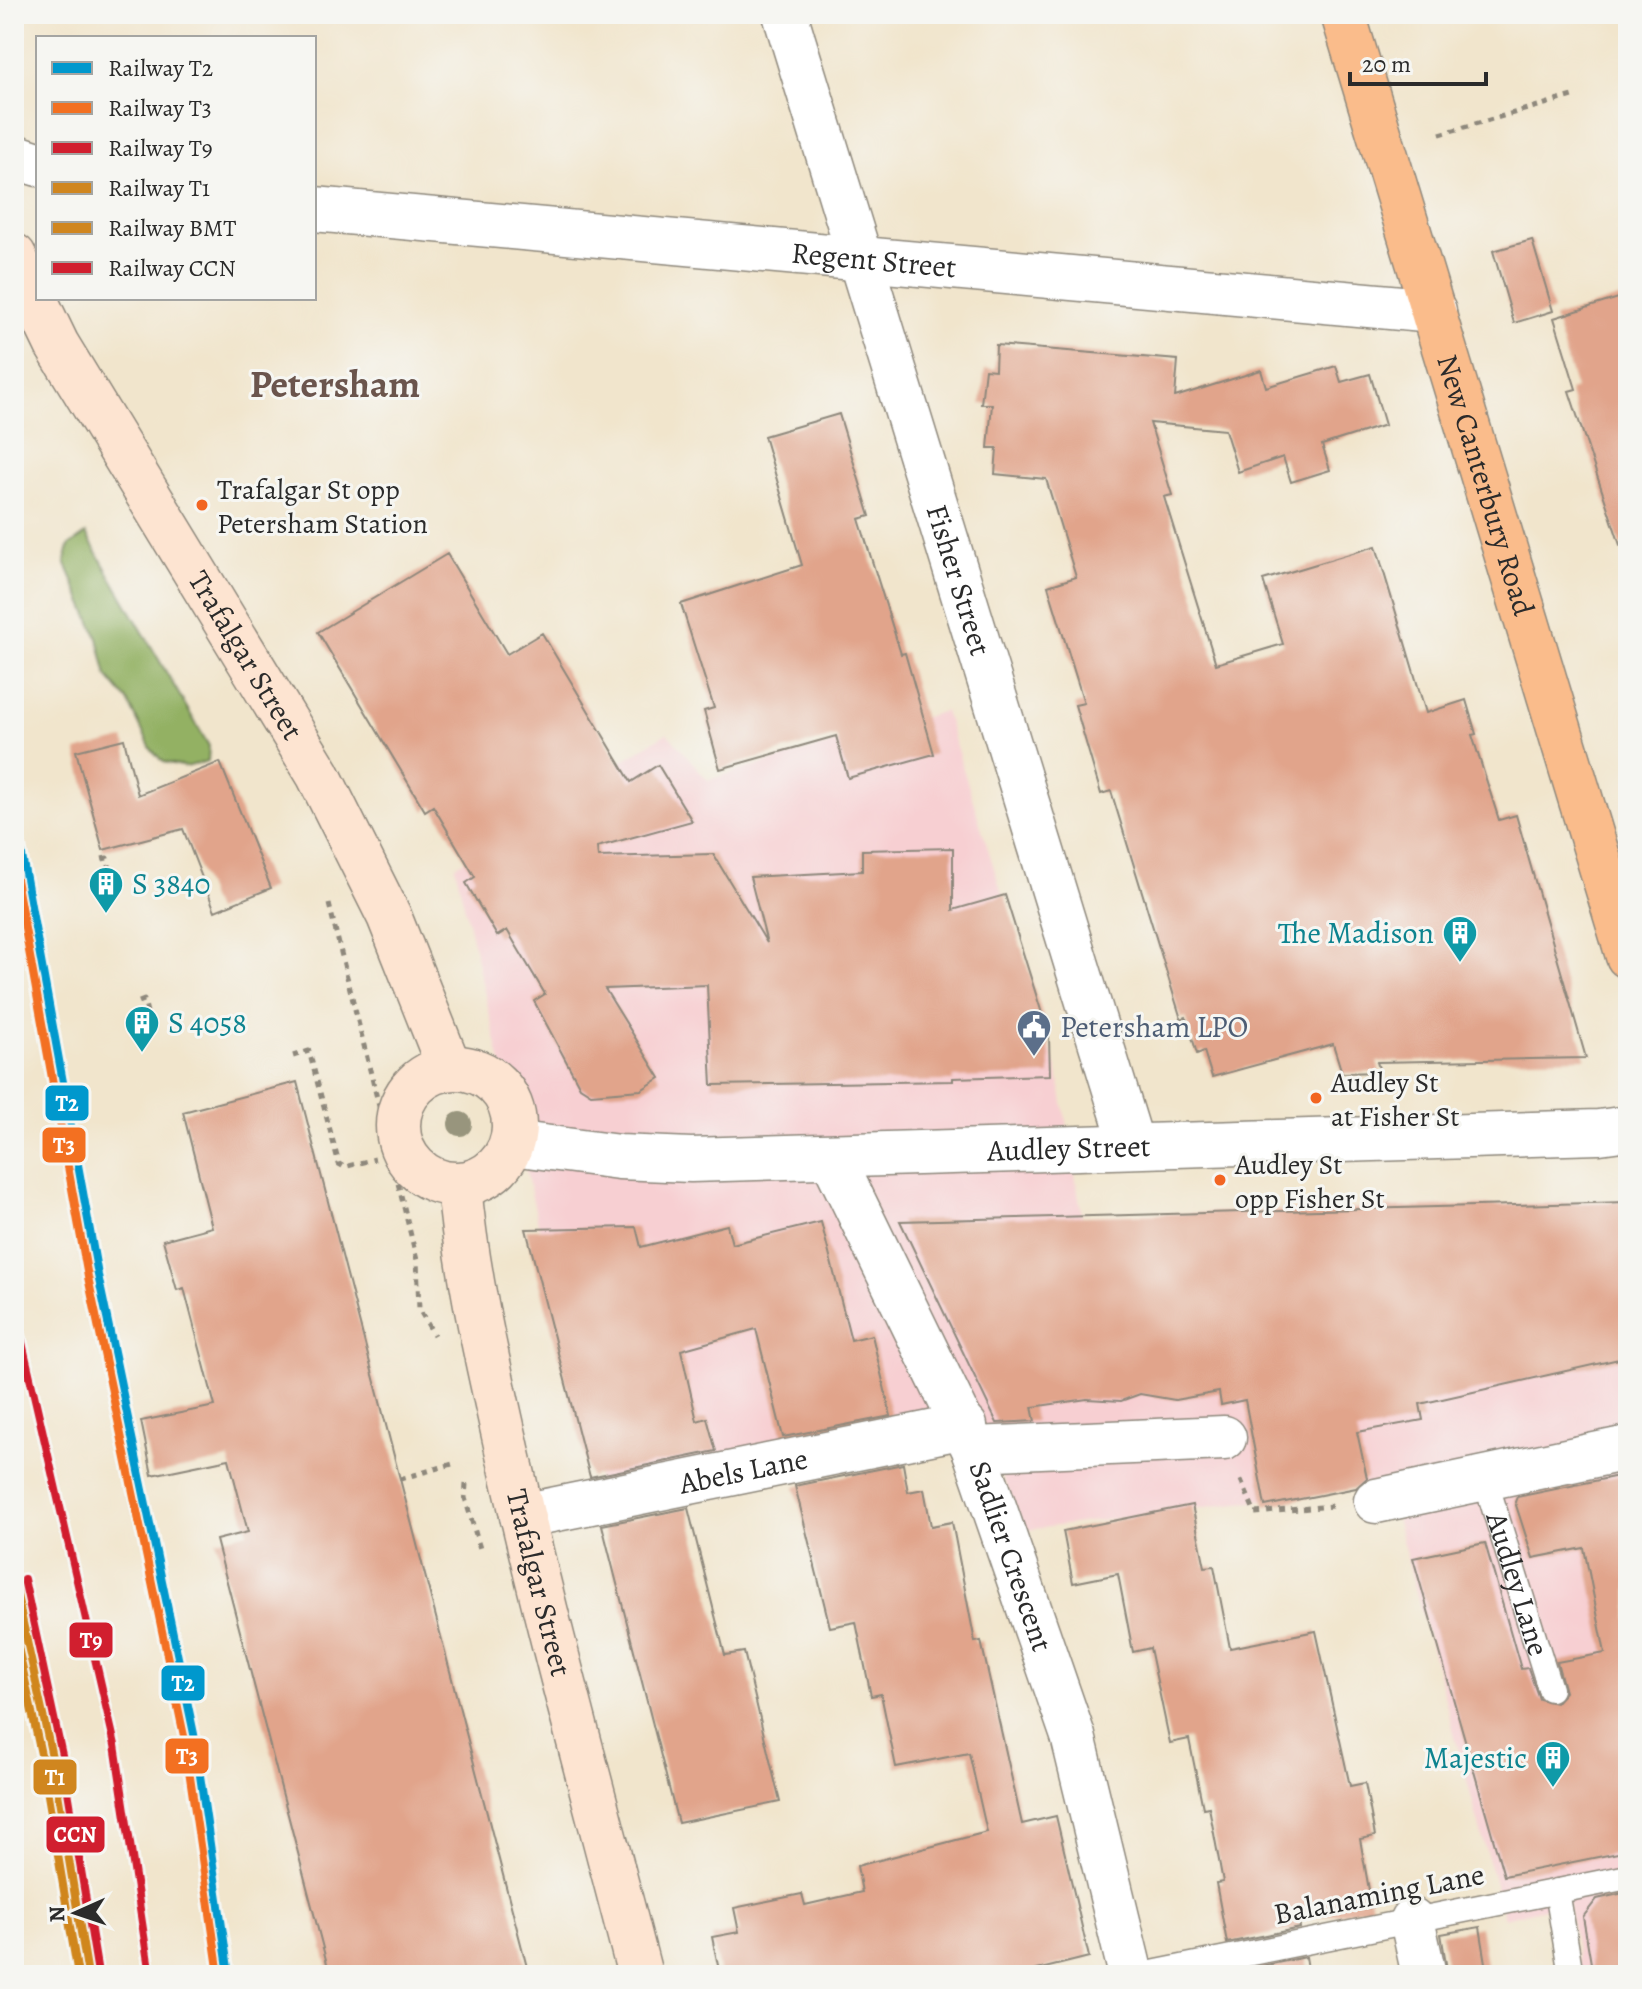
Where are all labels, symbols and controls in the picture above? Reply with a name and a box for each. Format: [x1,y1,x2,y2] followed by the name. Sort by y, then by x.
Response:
[36,36,316,300] legend
[1350,36,1486,86] scale bar
[1362,48,1411,80] text: 20 m
[108,52,213,84] text: Railway T2
[108,92,212,124] text: Railway T3
[108,132,213,164] text: Railway T9
[108,172,210,204] text: Railway T1
[108,212,236,244] text: Railway BMT
[790,233,958,287] street label: Regent Street
[108,252,236,284] text: Railway CCN
[1427,349,1544,621] street label: New Canterbury Road
[250,358,420,410] district label: Petersham
[217,471,428,543] place label: Trafalgar St opp Petersham Station
[194,497,210,513] marker: Trafalgar St opp Petersham Station
[917,499,1001,661] street label: Fisher Street
[179,563,313,748] street label: Trafalgar Street
[132,864,210,904] place label: S 3840
[87,865,125,915] building icon: S 3840
[1278,913,1434,953] place label: The Madison
[1441,914,1479,964] building icon: The Madison
[168,1003,247,1043] place label: S 4058
[123,1004,161,1054] building icon: S 4058
[1060,1007,1248,1047] place label: Petersham LPO
[1015,1008,1053,1058] public building icon: Petersham LPO
[1330,1064,1460,1136] place label: Audley St at Fisher St
[44,1084,90,1122] line badge: T2
[55,1089,79,1119] text: T2
[1308,1090,1324,1106] marker: Audley St at Fisher St
[41,1126,87,1164] line badge: T3
[986,1126,1151,1171] street label: Audley Street
[53,1131,75,1161] text: T3
[1234,1146,1385,1218] place label: Audley St opp Fisher St
[1212,1172,1228,1188] marker: Audley St opp Fisher St
[675,1438,811,1504] street label: Abels Lane
[960,1455,1062,1657] street label: Sadlier Crescent
[497,1485,581,1681] street label: Trafalgar Street
[1476,1506,1559,1661] street label: Audley Lane
[68,1621,114,1659] line badge: T9
[80,1626,102,1656] text: T9
[160,1664,206,1702] line badge: T2
[171,1669,195,1699] text: T2
[164,1737,210,1775] line badge: T3
[1424,1738,1527,1778] place label: Majestic
[1534,1739,1572,1789] building icon: Majestic
[176,1742,198,1772] text: T3
[32,1758,78,1796] line badge: T1
[45,1763,65,1793] text: T1
[45,1815,106,1854] line badge: CCN
[54,1820,96,1850] text: CCN
[1270,1854,1488,1934] street label: Balanaming Lane
[36,1873,116,1953] north arrow
[42,1905,72,1923] text: N

